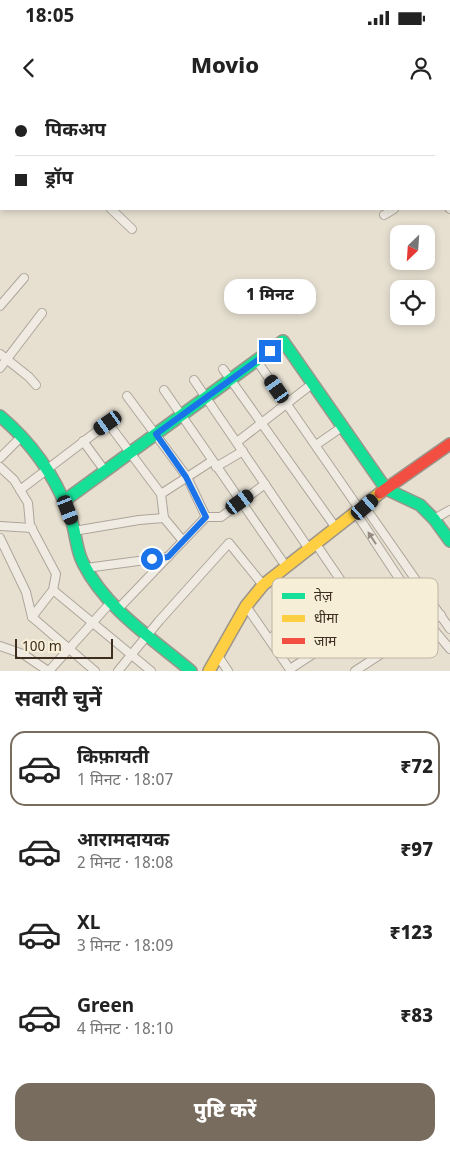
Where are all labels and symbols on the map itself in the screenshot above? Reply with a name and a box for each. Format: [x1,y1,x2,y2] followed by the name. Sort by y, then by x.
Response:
[390,225,435,270] north arrow
[224,278,316,314] callout: 1 मिनट
[259,340,281,362] route end
[262,372,291,406] car
[91,408,124,438] car
[223,487,256,517] car
[348,491,381,523] car
[55,493,80,527] car
[367,531,377,545] one-way arrow
[141,548,163,570] route start
[272,578,438,658] legend
[314,587,333,607] text: तेज़
[314,610,339,629] text: धीमा
[314,633,337,652] text: जाम
[15,636,112,659] scale bar

